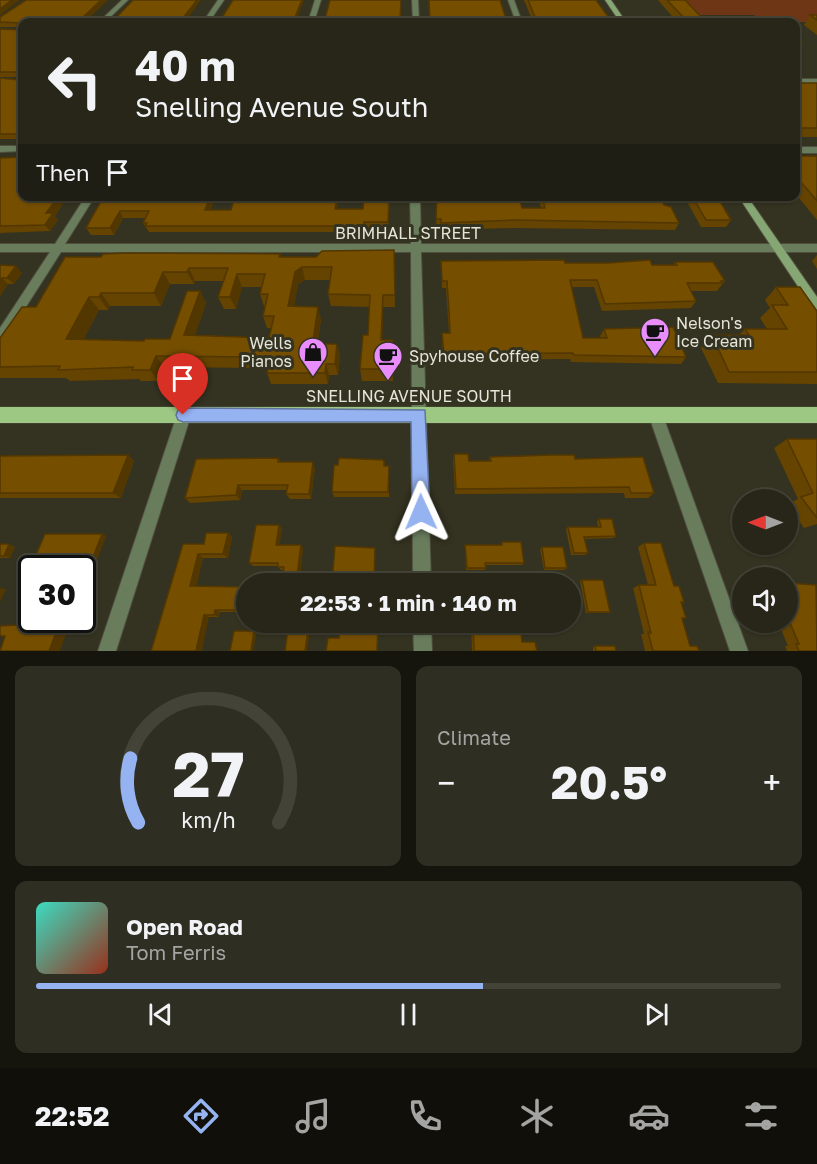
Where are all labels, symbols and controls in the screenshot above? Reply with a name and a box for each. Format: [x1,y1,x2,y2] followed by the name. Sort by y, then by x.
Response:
[135,40,236,90] text: 40 m
[36,42,114,120] icon: left
[135,91,428,123] text: Snelling Avenue South
[101,156,134,189] icon: arrive
[36,159,89,186] text: Then
[335,223,481,243] street label: BRIMHALL STREET
[676,313,752,351] place label: Nelson's Ice Cream
[639,316,671,358] cafe icon: Nelson's Ice Cream
[240,333,292,371] place label: Wells Pianos
[297,336,329,378] shop icon: Wells Pianos
[372,340,404,382] cafe icon: Spyhouse Coffee
[409,346,539,366] place label: Spyhouse Coffee
[157,353,208,415] pin
[166,362,199,395] icon: arrive
[306,386,512,406] street label: SNELLING AVENUE SOUTH
[389,480,453,544] position arrow
[732,489,798,555] north arrow
[732,489,798,633] map controls
[18,555,96,633] speed limit sign: 30
[732,567,798,633] button: sound
[300,589,517,616] text: 22:53 · 1 min · 140 m
[437,725,511,749] text: Climate
[172,736,244,811] text: 27
[551,755,667,809] text: 20.5°
[437,763,455,802] text: −
[763,763,781,802] text: +
[181,807,235,833] text: km/h
[126,913,243,940] text: Open Road
[126,940,226,964] text: Tom Ferris
[144,998,177,1031] icon: previous
[392,998,425,1031] icon: pause
[640,998,673,1031] icon: next
[180,1095,222,1137] icon: directions
[292,1095,334,1137] icon: music
[404,1095,446,1137] icon: phone
[516,1095,558,1137] icon: climate
[628,1095,670,1137] icon: car
[740,1095,782,1137] icon: filters
[35,1100,110,1132] text: 22:52

